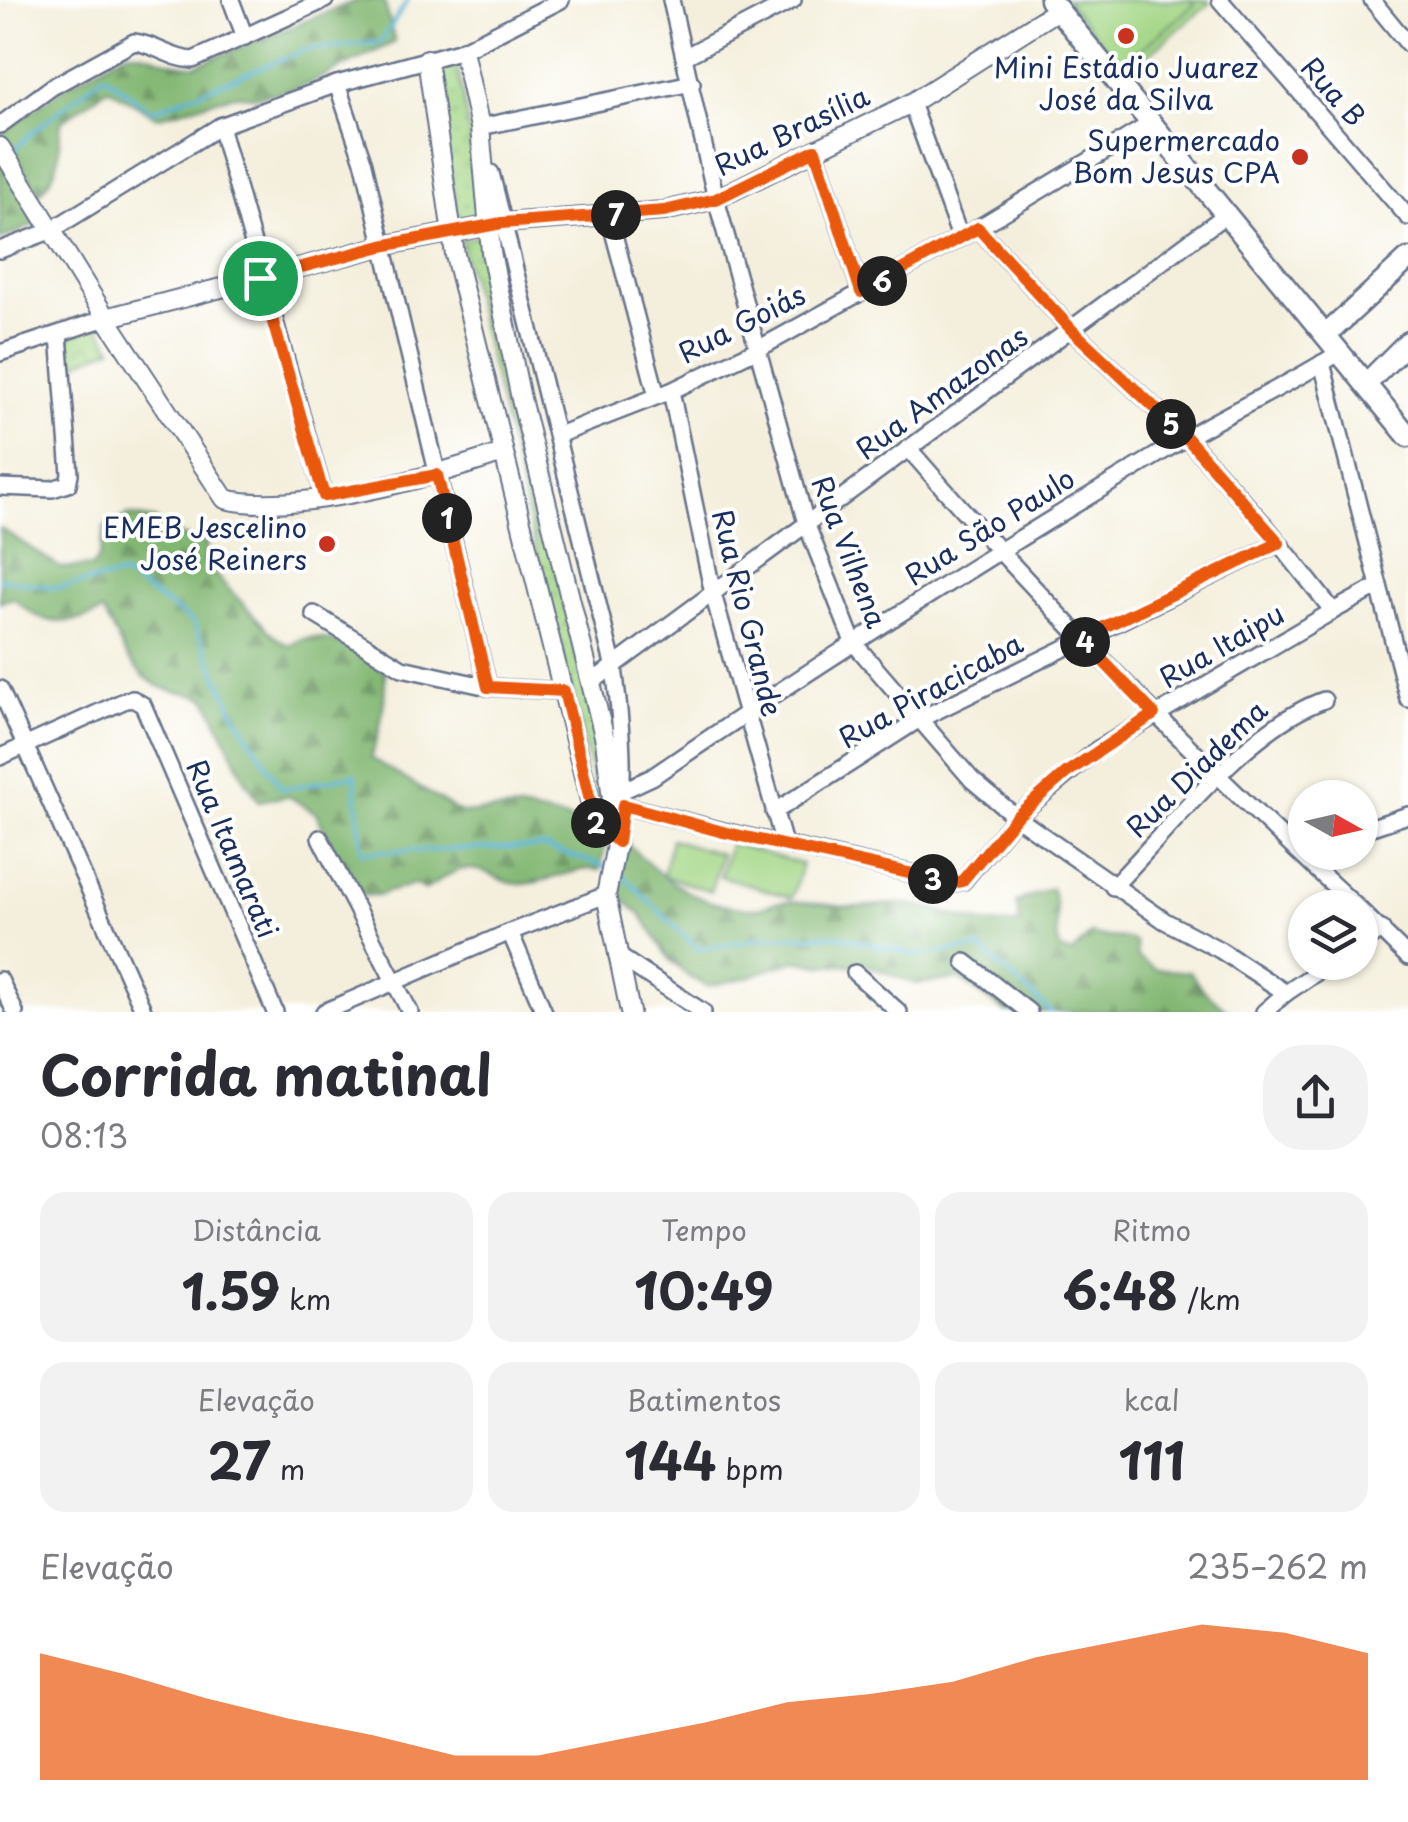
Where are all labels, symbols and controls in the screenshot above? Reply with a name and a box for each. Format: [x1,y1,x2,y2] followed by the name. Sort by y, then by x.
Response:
[1115,25,1137,47] marker: Mini Estádio Juarez José da Silva
[994,45,1258,120] place label: Mini Estádio Juarez José da Silva
[1292,47,1377,135] street label: Rua B
[706,73,877,186] street label: Rua Brasília
[1072,118,1280,193] place label: Supermercado Bom Jesus CPA
[1289,146,1311,168] marker: Supermercado Bom Jesus CPA
[591,190,641,240] pin: 7
[608,193,624,236] text: 7
[218,236,303,321] pin
[233,251,288,306] icon: arrive
[857,256,907,306] pin: 6
[872,259,892,302] text: 6
[670,272,812,373] street label: Rua Goiás
[846,315,1036,469] street label: Rua Amazonas
[1146,399,1196,449] pin: 5
[1162,402,1180,445] text: 5
[896,456,1083,595] street label: Rua São Paulo
[802,469,899,634] street label: Rua Vilhena
[422,493,472,543] pin: 1
[440,496,454,539] text: 1
[103,505,307,580] place label: EMEB Jescelino José Reiners
[702,505,795,721] street label: Rua Rio Grande
[316,533,338,555] marker: EMEB Jescelino José Reiners
[1151,592,1292,698] street label: Rua Itaipu
[1060,617,1110,667] pin: 4
[1075,620,1095,663] text: 4
[830,621,1031,758] street label: Rua Piracicaba
[1115,689,1277,847] street label: Rua Diadema
[176,752,290,944] street label: Rua Itamarati
[1288,780,1378,870] north arrow
[1288,780,1378,980] map controls
[571,798,621,848] pin: 2
[586,801,606,844] text: 2
[908,854,958,904] pin: 3
[924,857,942,900] text: 3
[1288,890,1378,980] button: layers
[40,1032,492,1115] text: Corrida matinal
[1263,1045,1368,1150] button: share
[40,1111,128,1159] text: 08:13
[192,1208,321,1251] text: Distância
[661,1208,747,1251] text: Tempo
[1112,1208,1191,1251] text: Ritmo
[181,1251,280,1327] text: 1.59
[634,1251,774,1327] text: 10:49
[1063,1251,1178,1327] text: 6:48
[280,1277,331,1320] text: km
[1178,1277,1241,1320] text: /km
[198,1378,315,1421] text: Elevação
[627,1378,781,1421] text: Batimentos
[1124,1378,1180,1421] text: kcal
[208,1421,271,1497] text: 27
[624,1421,717,1497] text: 144
[1119,1421,1185,1497] text: 111
[271,1447,305,1490] text: m
[717,1447,784,1490] text: bpm
[40,1542,174,1590] text: Elevação
[1187,1542,1368,1590] text: 235–262 m

